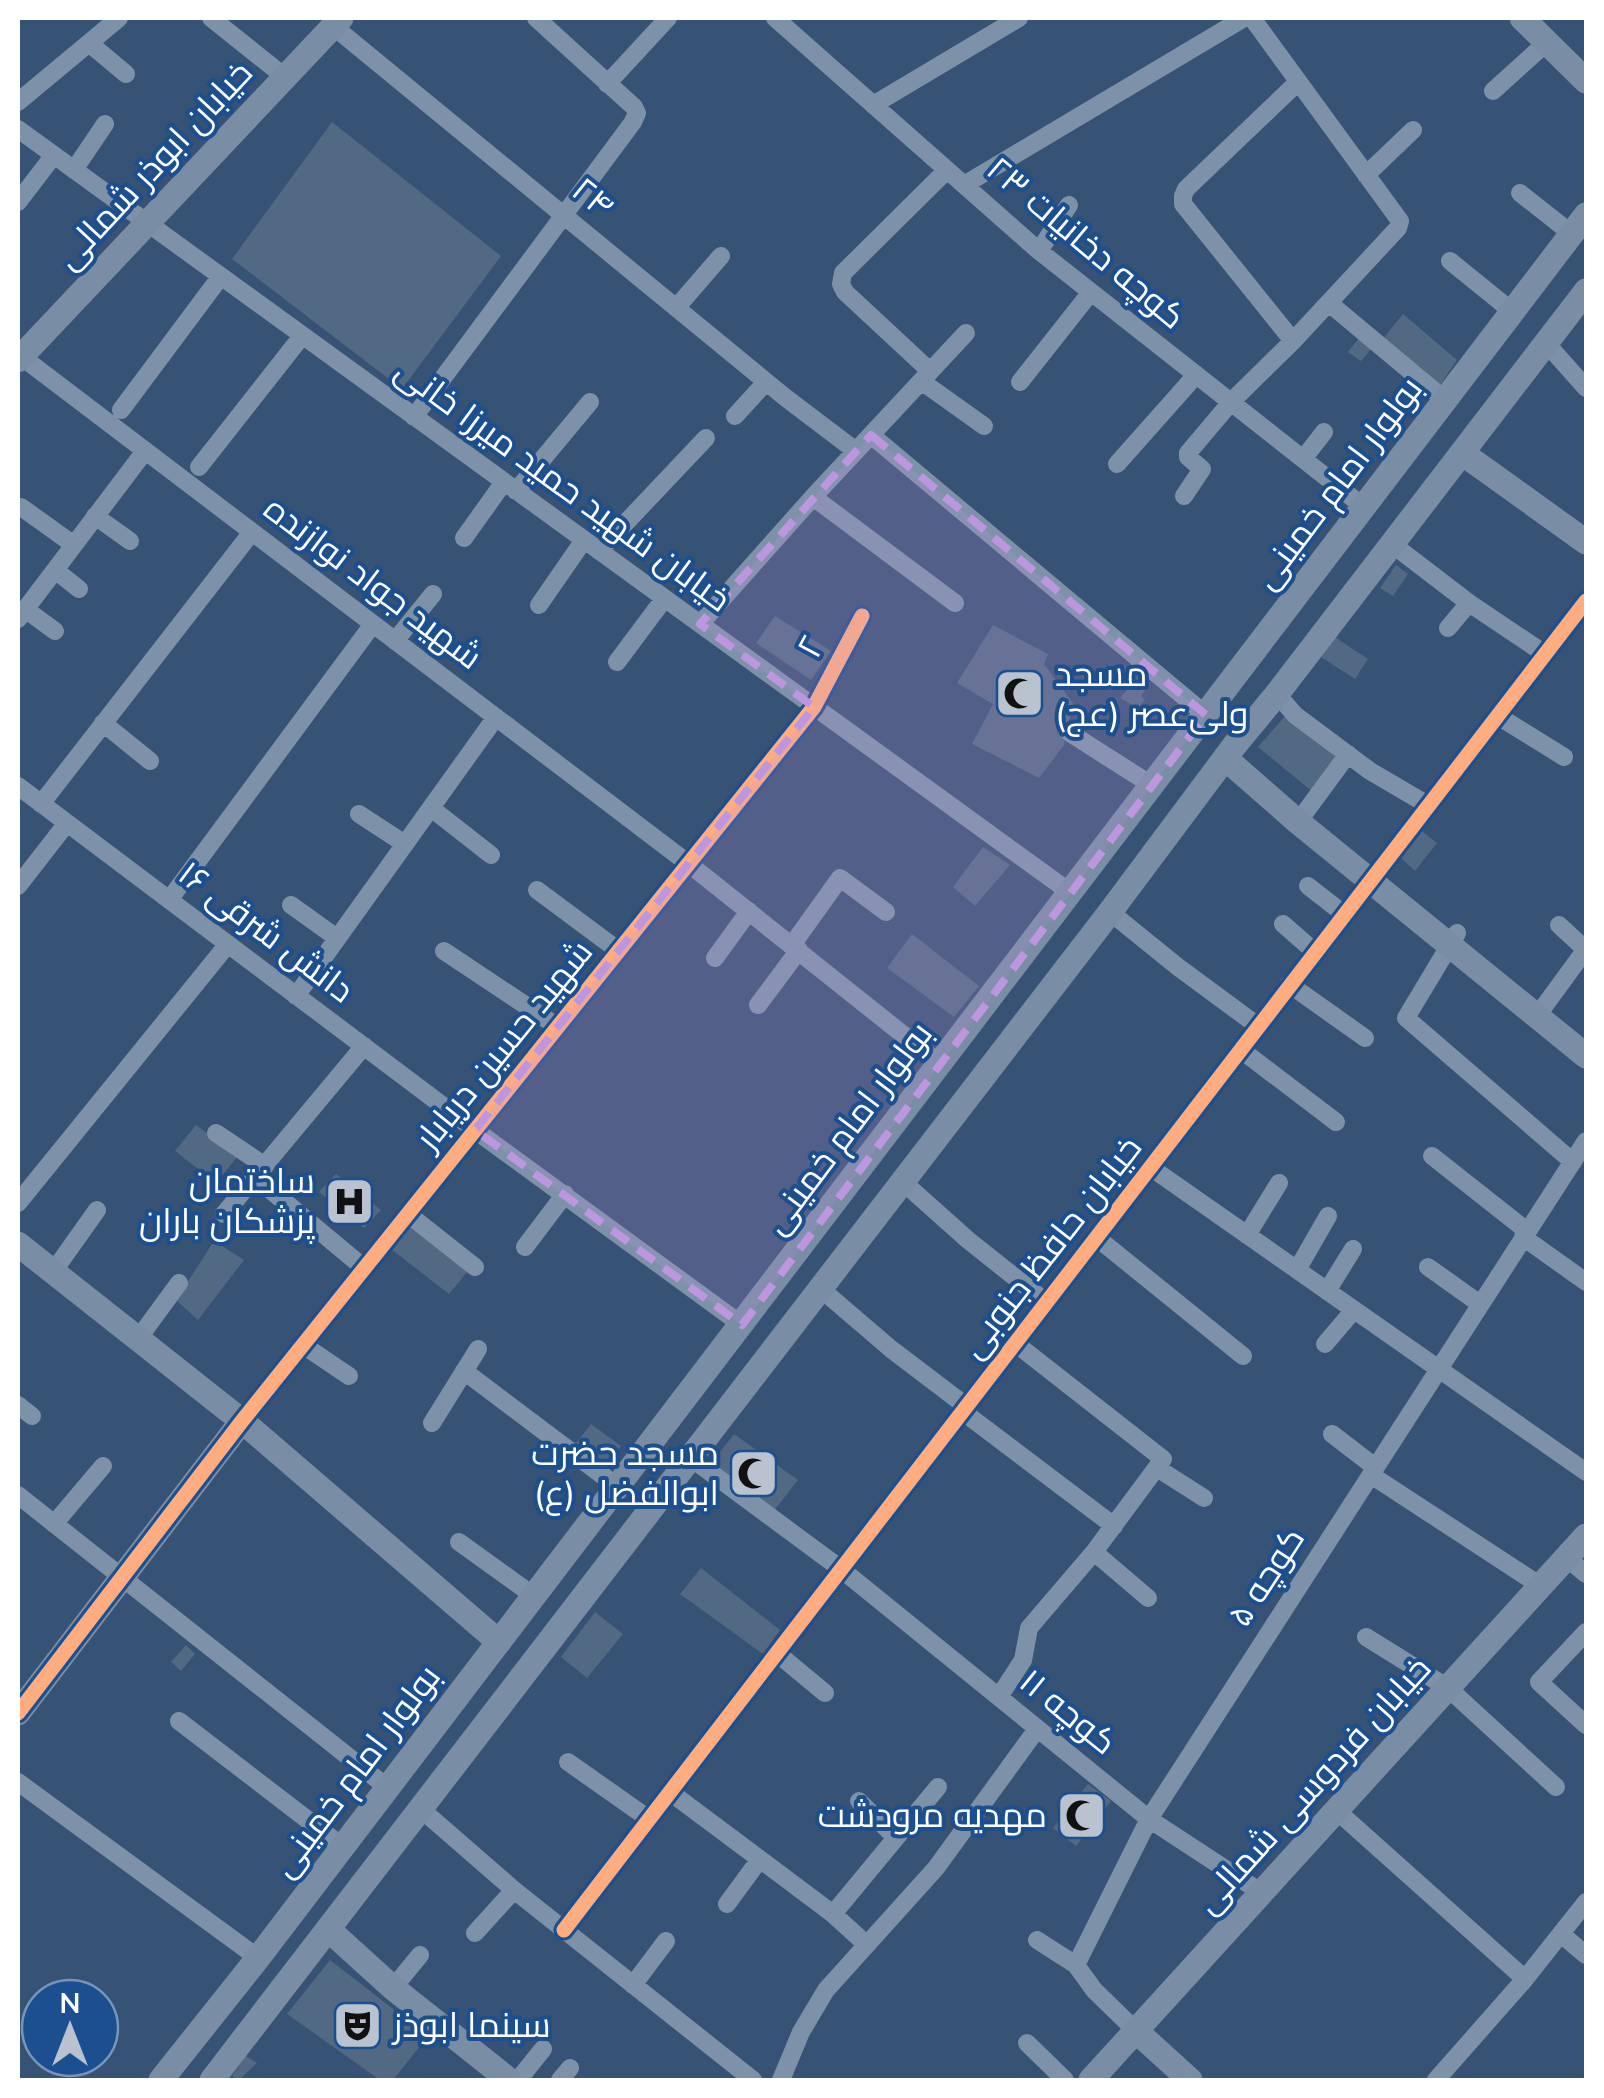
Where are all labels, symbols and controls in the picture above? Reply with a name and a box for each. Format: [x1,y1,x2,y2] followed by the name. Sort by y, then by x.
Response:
[45,50,263,280] street label: خیابان ابوذر شمالی
[977,146,1195,340] street label: کوچه دخانیات ۲۳
[562,167,624,229] street label: ۲۴
[386,347,740,623] street label: خیابان شهید حمید میرزا خانی
[1243,367,1433,599] street label: بولوار امام خمینی
[254,485,492,681] street label: شهید جواد نوازنده
[786,628,836,666] street label: ۲
[1055,651,1248,738] place label: مسجد ولی‌عصر (عج)
[994,668,1046,720] mosque icon: مسجد ولی‌عصر (عج)
[168,850,364,1014] street label: دانش شرقی ۱۶
[403,930,603,1162] street label: شهید حسین دریابار
[753,1012,943,1244] street label: بولوار امام خمینی
[949,1126,1153,1368] street label: خیابان حافظ جنوبی
[139,1158,315,1245] place label: ساختمان پزشکان باران
[324,1175,376,1227] hospital icon: ساختمان پزشکان باران
[531,1430,719,1517] place label: مسجد حضرت ابوالفضل (ع)
[728,1447,780,1499] mosque icon: مسجد حضرت ابوالفضل (ع)
[1216,1518,1316,1636] street label: کوچه ۵
[1184,1646,1442,1924] street label: خیابان فردوسی شمالی
[261,1655,451,1887] street label: بولوار امام خمینی
[1010,1658,1126,1766] street label: کوچه ۱۱
[1056,1789,1108,1841] mosque icon: مهدیه مرودشت
[818,1792,1047,1839] place label: مهدیه مرودشت
[20,1978,120,2078] north arrow
[60,1985,80,2023] text: N
[332,1999,384,2051] theatre icon: سینما ابوذز
[391,2002,551,2049] place label: سینما ابوذز

